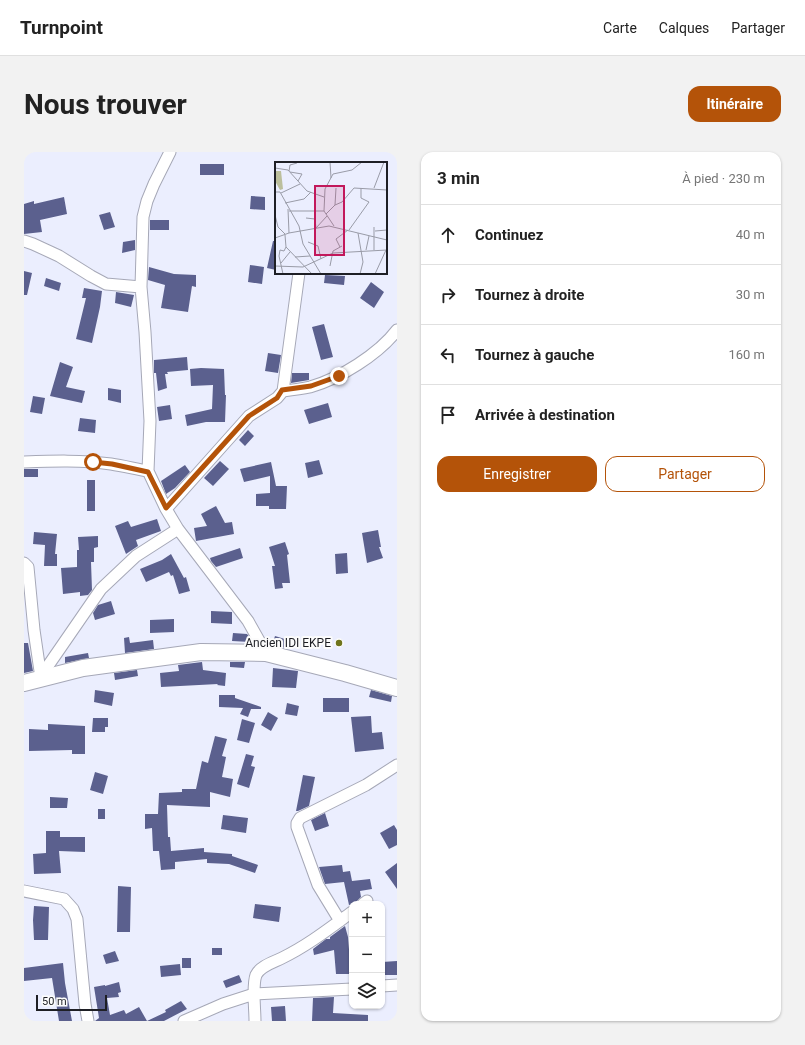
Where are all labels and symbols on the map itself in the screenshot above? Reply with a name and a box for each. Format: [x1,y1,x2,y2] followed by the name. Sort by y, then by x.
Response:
[275,162,387,274] inset map
[330,367,348,385] route end
[84,453,102,471] route start
[245,636,331,650] place label: Ancien IDI EKPE
[334,638,344,648] marker: Ancien IDI EKPE
[36,993,107,1012] scale bar

